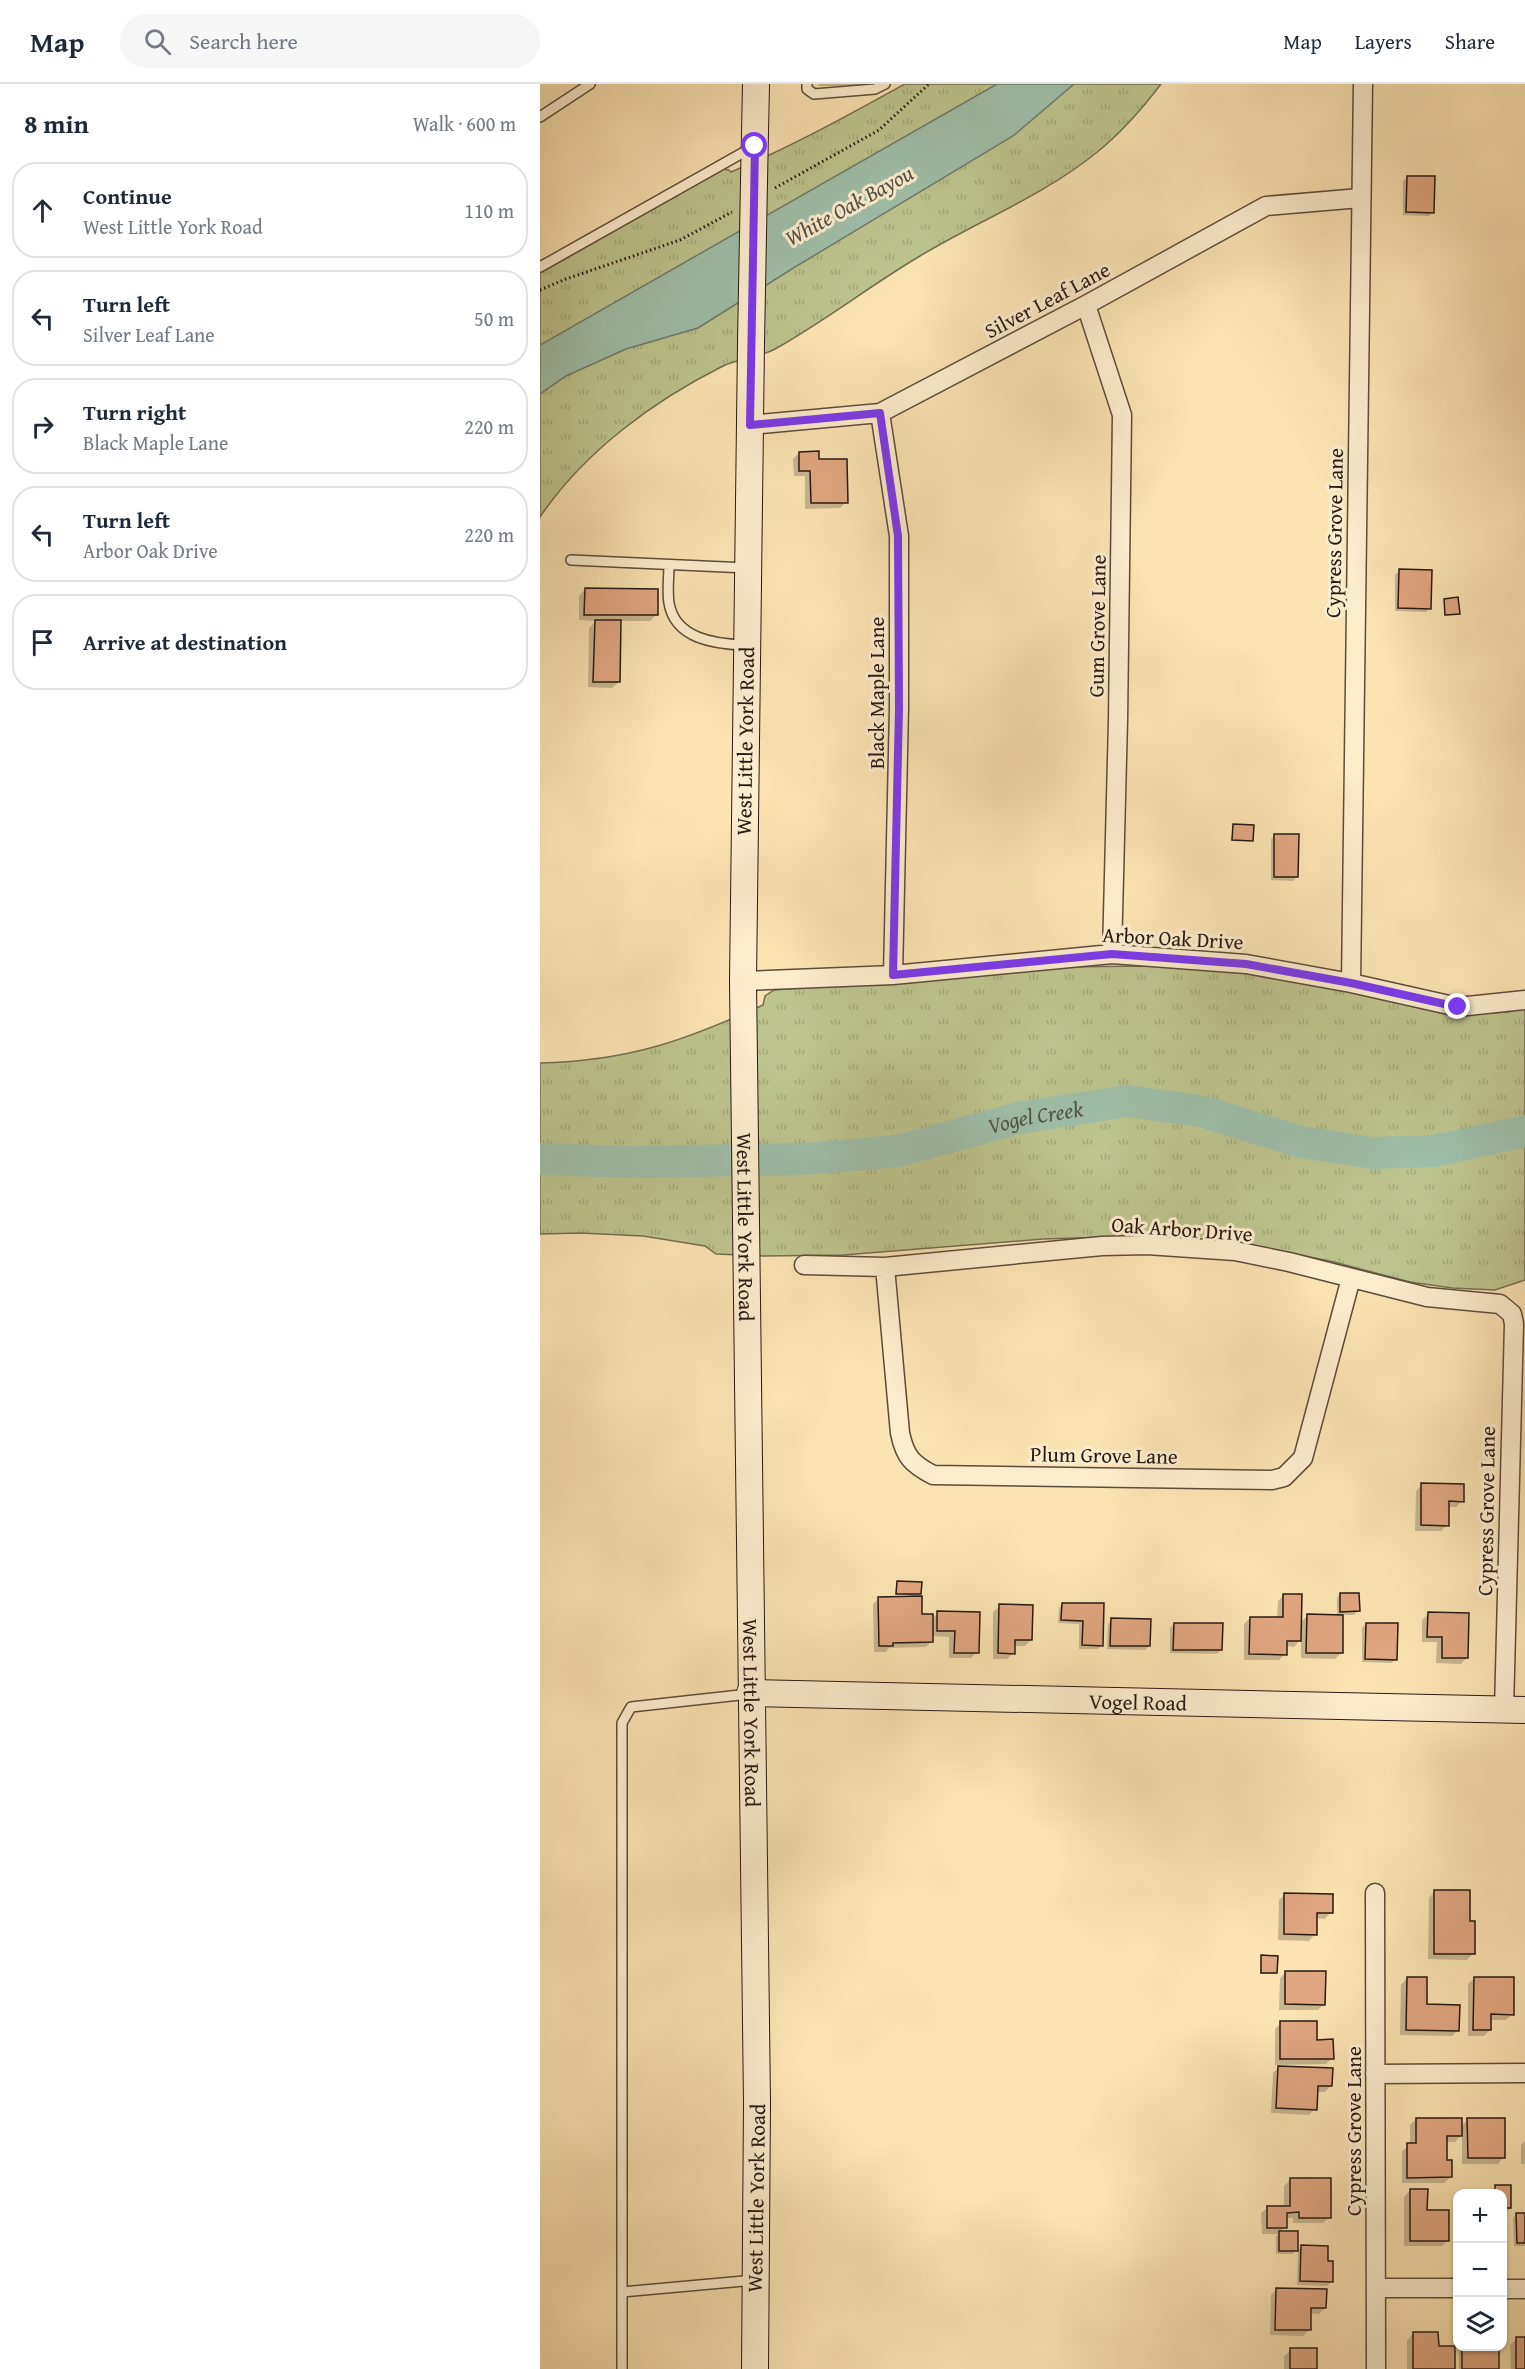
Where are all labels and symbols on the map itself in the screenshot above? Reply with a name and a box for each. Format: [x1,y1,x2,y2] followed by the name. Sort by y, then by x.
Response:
[741,132,767,158] route start
[779,156,919,254] water label: White Oak Bayou
[979,254,1115,346] street label: Silver Leaf Lane
[1317,448,1351,618] street label: Cypress Grove Lane
[1080,554,1114,698] street label: Gum Grove Lane
[861,617,892,769] street label: Black Maple Lane
[728,646,762,836] street label: West Little York Road
[1102,919,1245,957] street label: Arbor Oak Drive
[1444,993,1470,1019] route end
[984,1092,1086,1142] water label: Vogel Creek
[729,1132,763,1322] street label: West Little York Road
[1110,1209,1254,1249] street label: Oak Arbor Drive
[1469,1426,1503,1596] street label: Cypress Grove Lane
[1030,1438,1178,1472] street label: Plum Grove Lane
[735,1618,769,1808] street label: West Little York Road
[1089,1685,1188,1718] street label: Vogel Road
[1338,2046,1369,2216] street label: Cypress Grove Lane
[739,2103,773,2293] street label: West Little York Road

